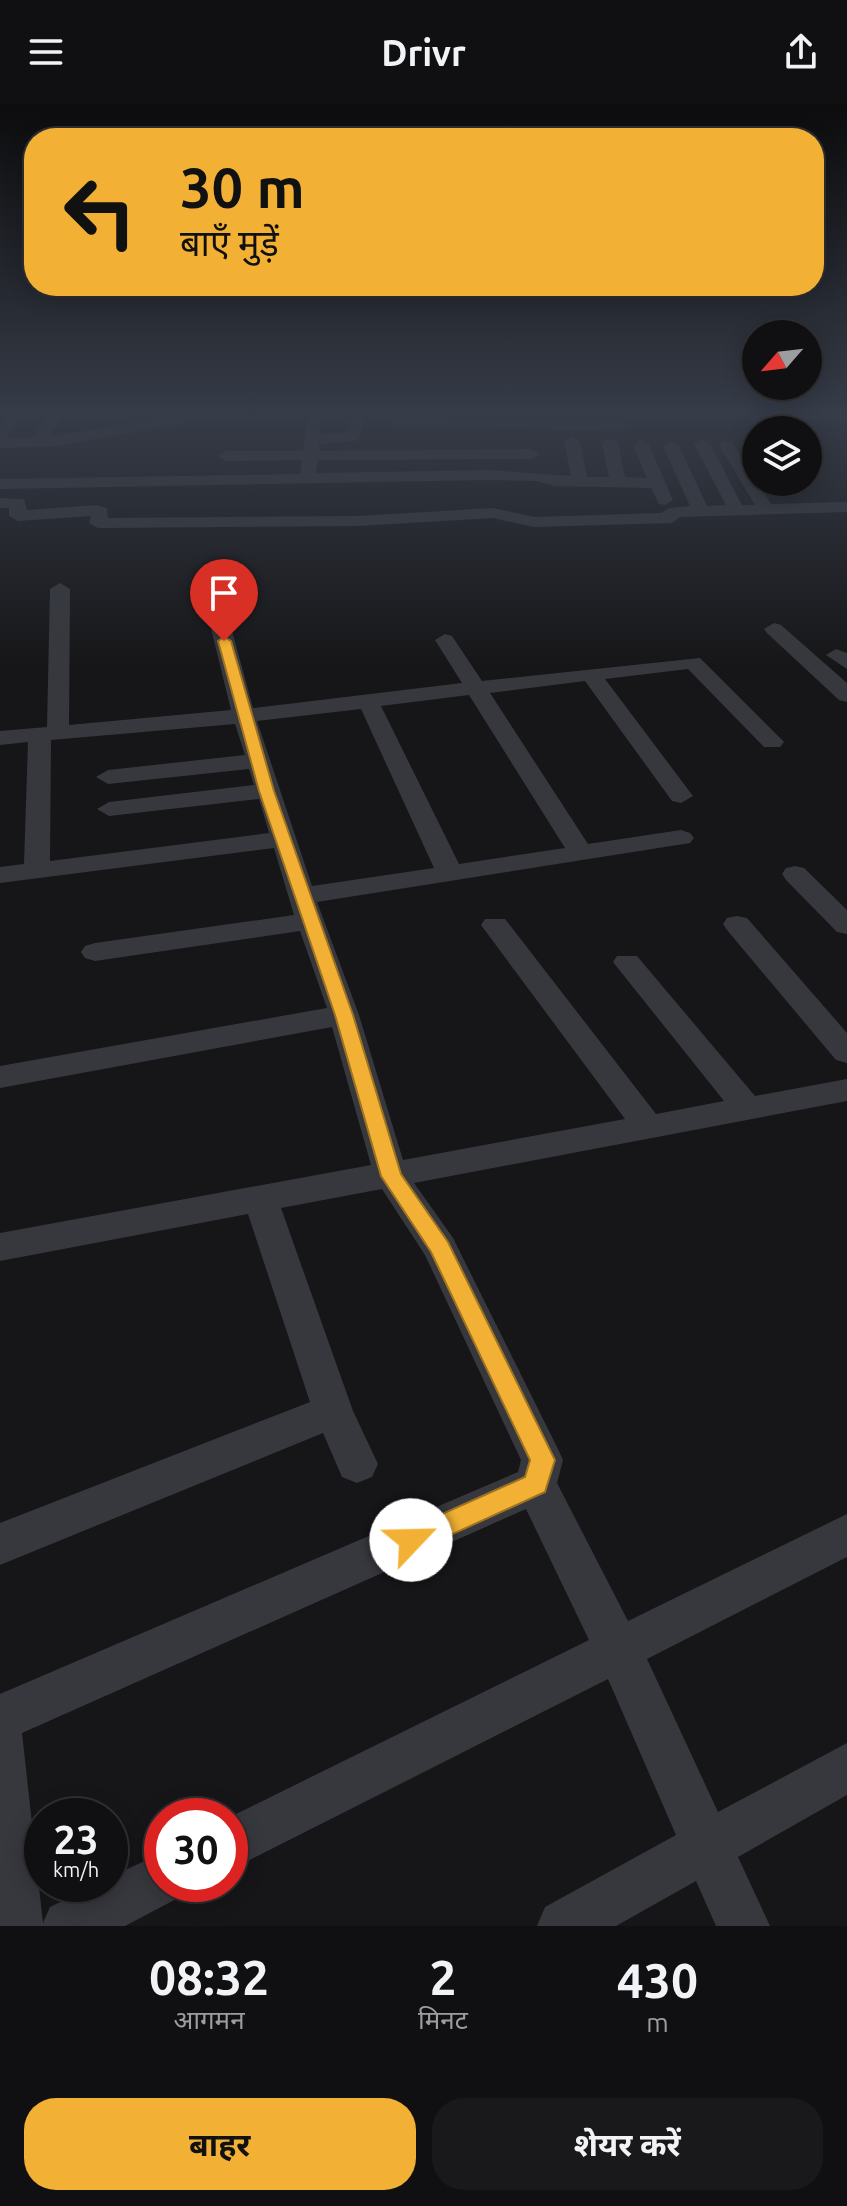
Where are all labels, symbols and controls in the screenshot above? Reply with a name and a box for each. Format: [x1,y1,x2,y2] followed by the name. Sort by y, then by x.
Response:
[24,30,68,74] icon: menu
[779,30,823,74] icon: share
[381,32,466,73] text: Drivr
[180,156,305,219] text: 30 m
[48,160,152,264] icon: left
[180,222,279,263] text: बाएँ मुड़ें
[742,320,822,400] north arrow
[742,320,822,496] map controls
[742,416,822,496] button: layers
[190,559,258,641] pin
[202,571,246,615] icon: arrive
[369,1498,453,1582] position arrow
[144,1798,248,1902] speed limit sign: 30
[53,1817,99,1862] text: 23
[53,1858,99,1881] text: km/h
[149,1950,269,2004] text: 08:32
[429,1950,456,2004] text: 2
[617,1953,698,2007] text: 430
[173,2005,245,2034] text: आगमन
[418,2005,468,2034] text: मिनट
[646,2008,669,2037] text: m
[24,2098,416,2190] button: बाहर
[432,2098,823,2190] button: शेयर करें

